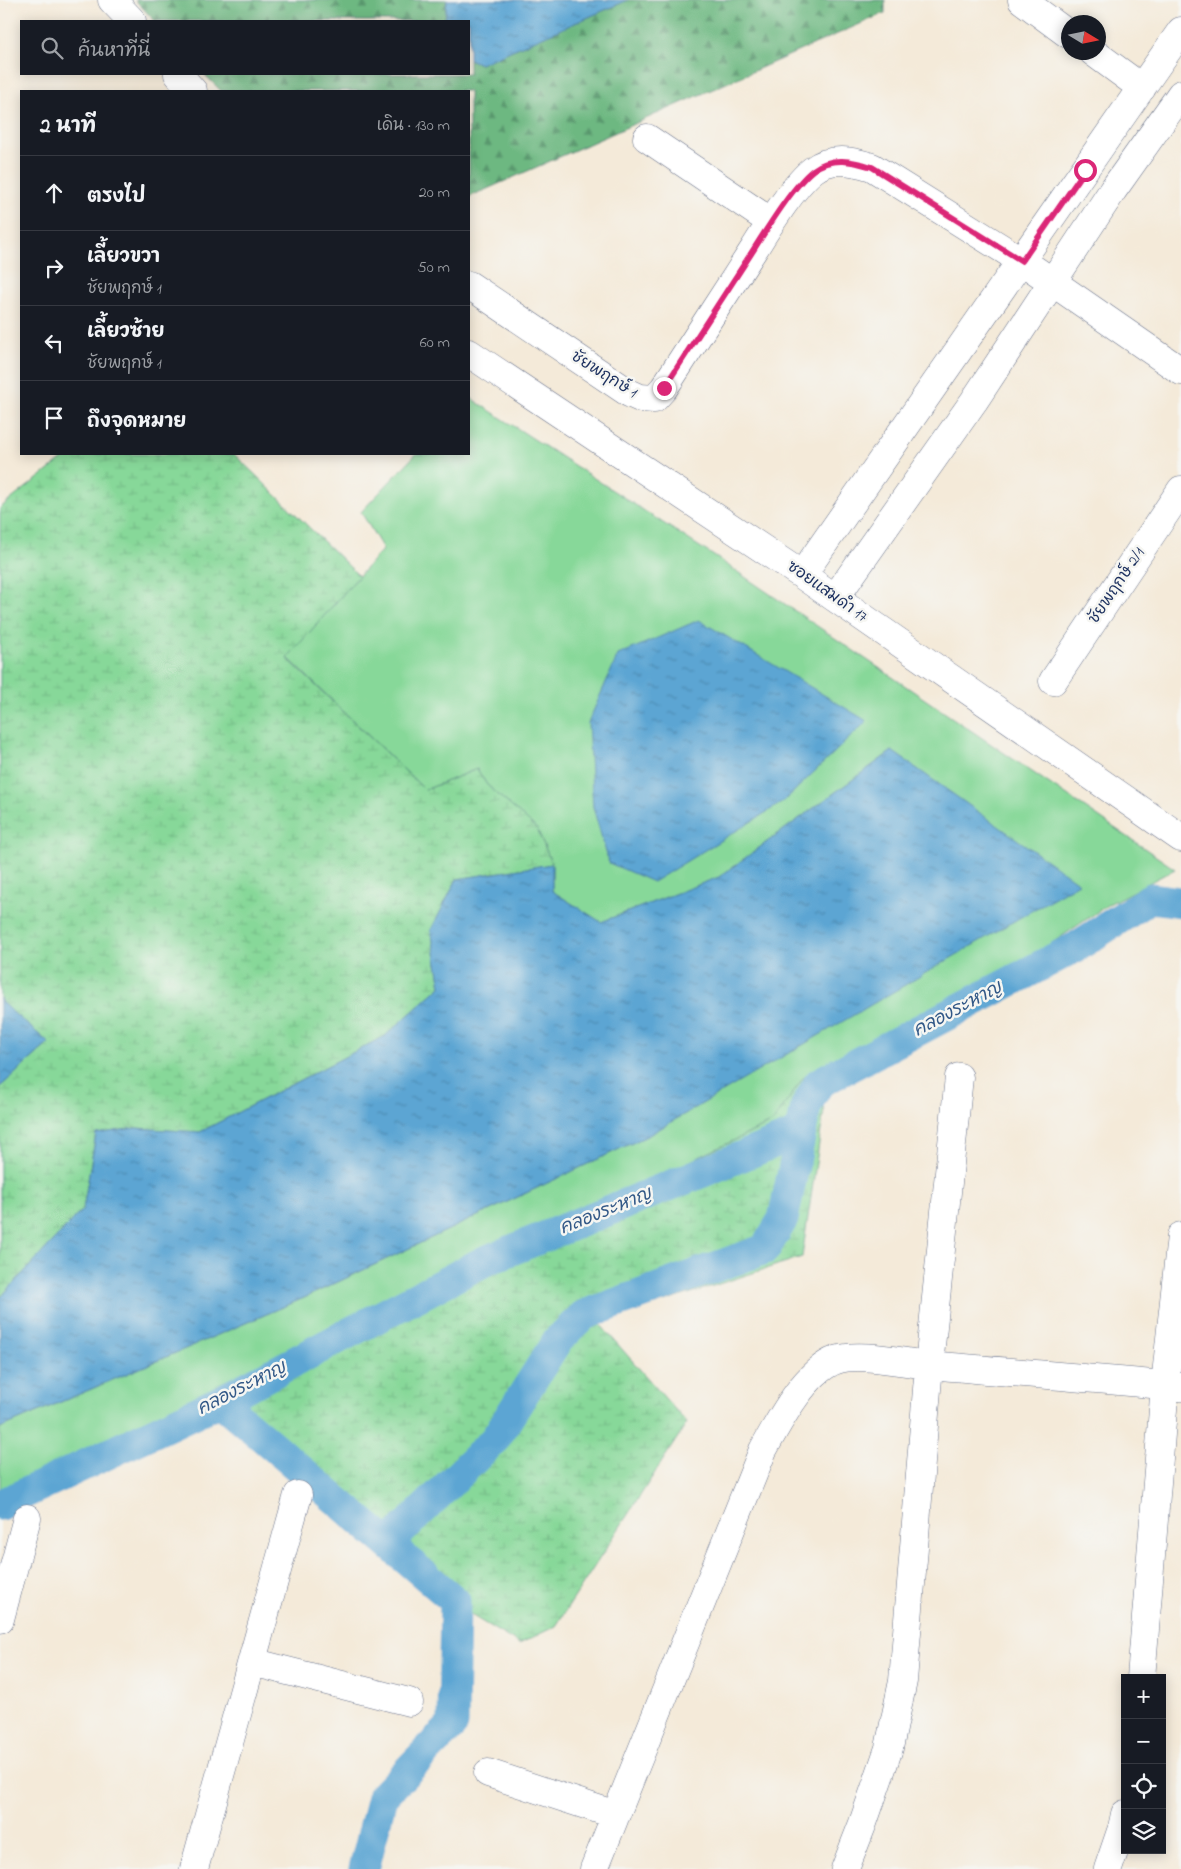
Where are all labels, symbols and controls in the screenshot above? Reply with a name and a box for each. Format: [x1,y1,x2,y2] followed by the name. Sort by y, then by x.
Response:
[1061,15,1106,60] north arrow
[20,20,470,75] search box
[38,34,66,62] icon: search
[78,38,150,65] text: ค้นหาที่นี่
[40,112,96,142] text: 2 นาที
[377,114,450,138] text: เดิน · 130 m
[1074,159,1097,182] route start
[40,179,68,207] icon: ahead
[419,181,450,205] text: 20 m
[87,184,145,211] text: ตรงไป
[87,244,160,271] text: เลี้ยวขวา
[40,254,68,282] icon: right
[418,256,450,280] text: 50 m
[87,277,162,301] text: ชัยพฤกษ์ 1
[87,319,164,346] text: เลี้ยวซ้าย
[40,329,68,357] icon: left
[420,331,450,355] text: 60 m
[566,344,643,405] street label: ชัยพฤกษ์ 1
[87,352,162,376] text: ชัยพฤกษ์ 1
[653,377,676,400] route end
[40,404,68,432] icon: arrive
[87,409,186,436] text: ถึงจุดหมาย
[1082,542,1151,629] street label: ชัยพฤกษ์ 2/1
[782,555,873,629] street label: ซอยแสมดำ 17
[909,975,1009,1044] water label: คลองระหาญ
[556,1181,658,1242] water label: คลองระหาญ
[193,1355,293,1423] water label: คลองระหาญ
[1121,1674,1166,1854] map controls
[1121,1674,1166,1719] button: +
[1121,1719,1166,1764] button: −
[1121,1764,1166,1809] button: locate
[1121,1809,1166,1854] button: layers

